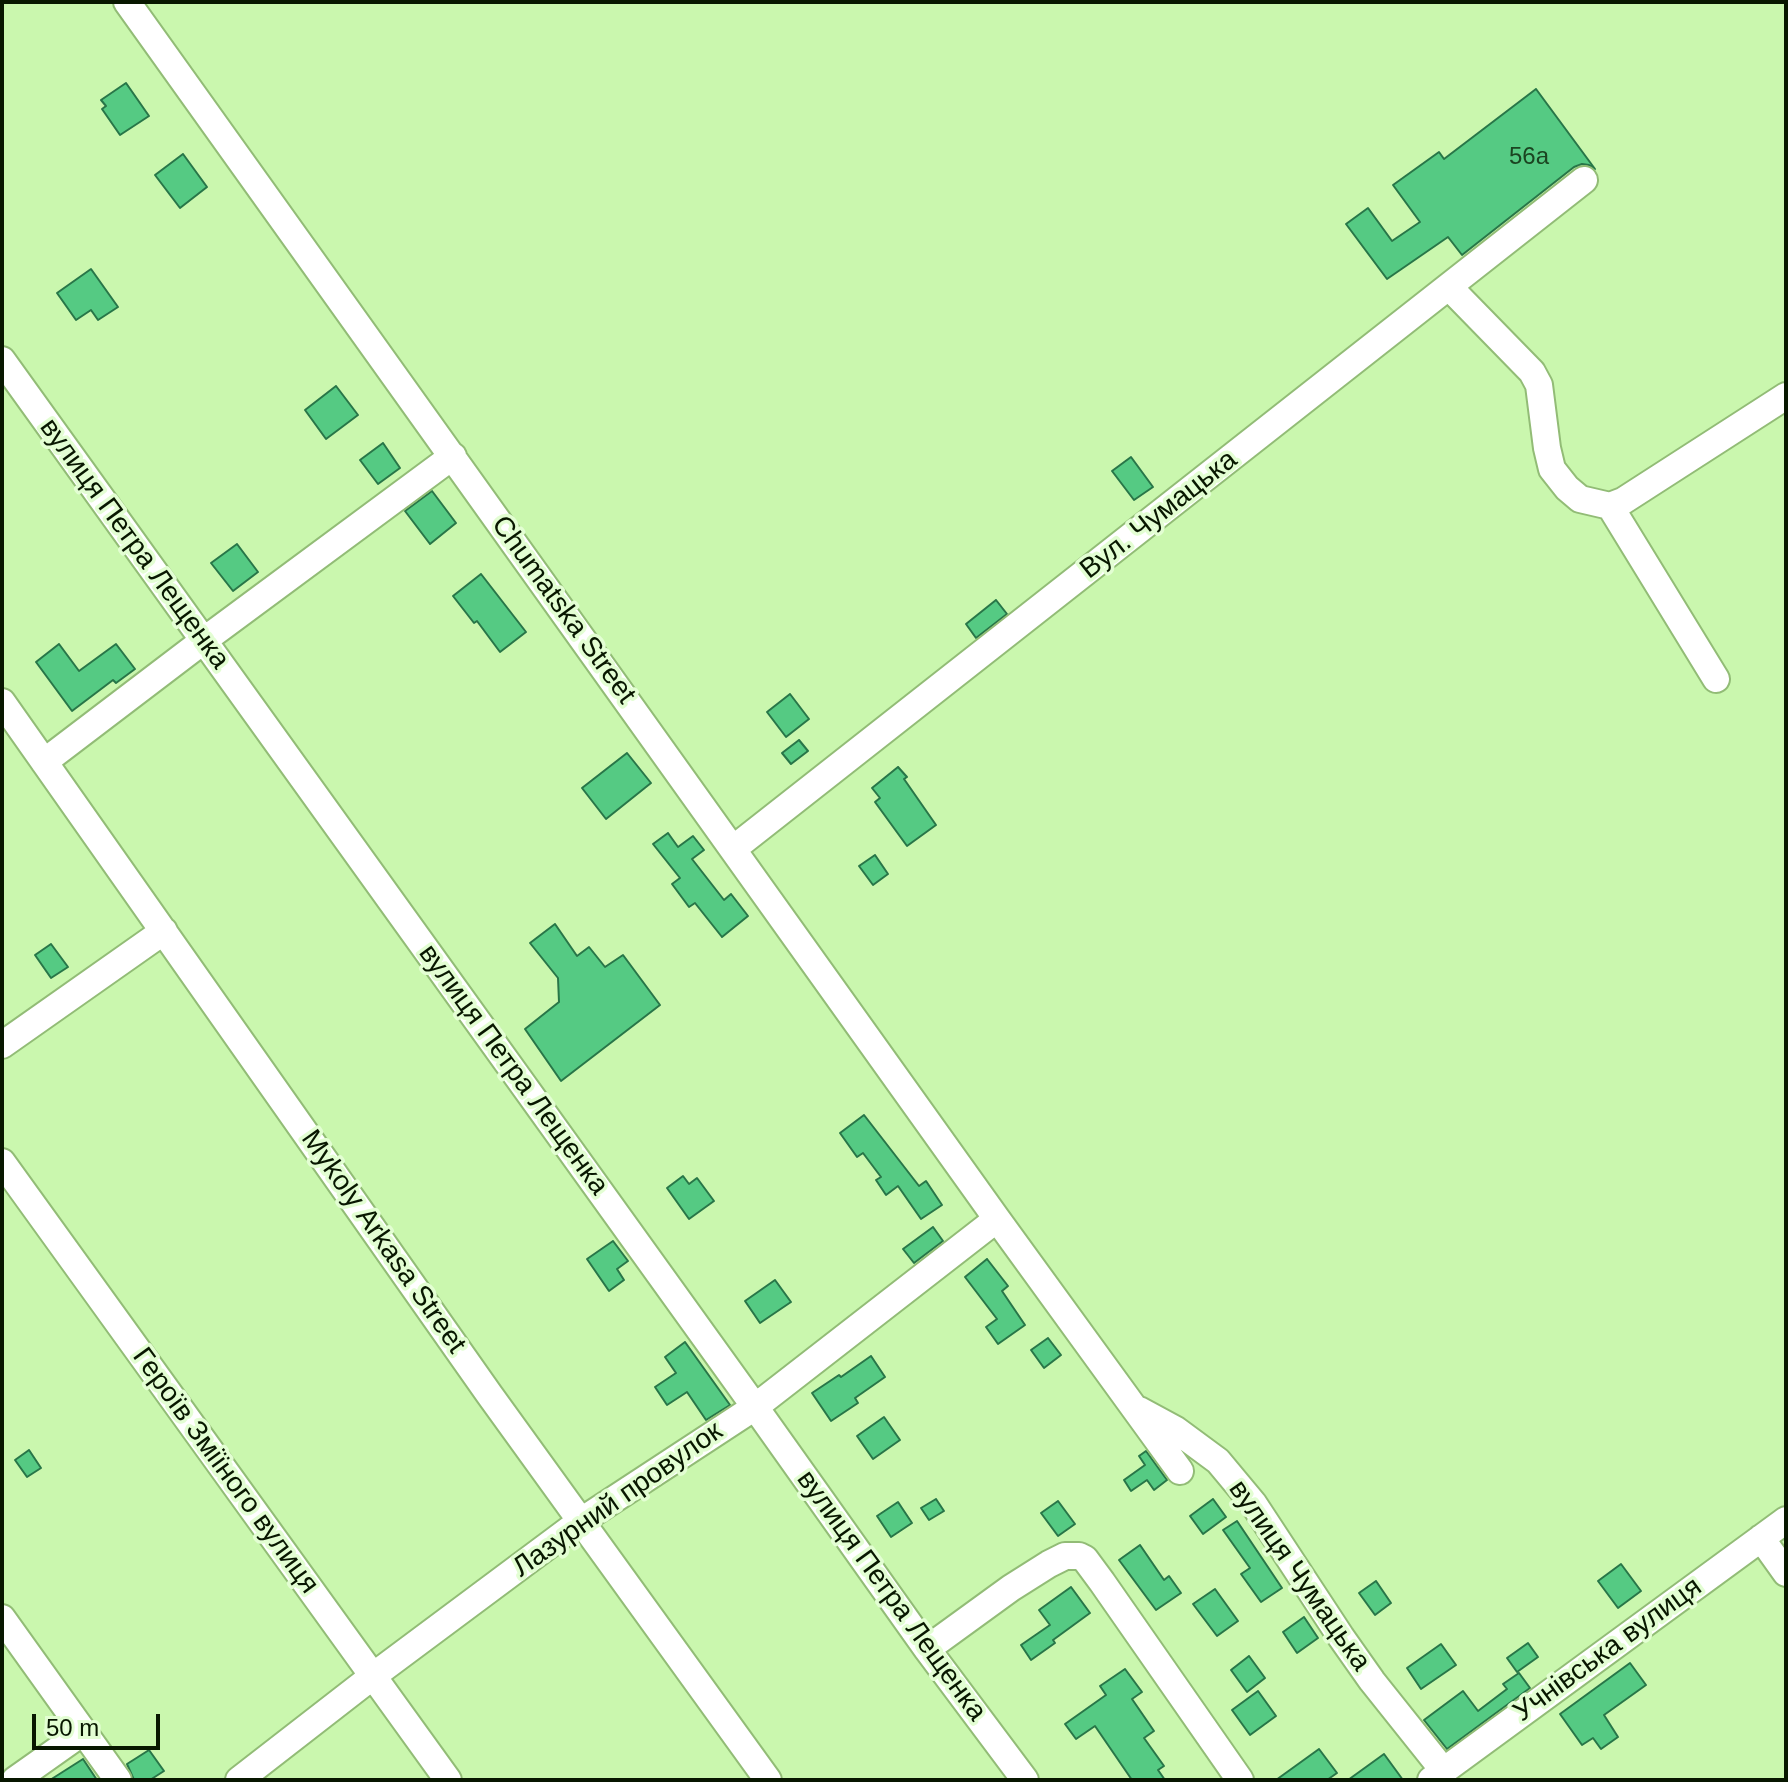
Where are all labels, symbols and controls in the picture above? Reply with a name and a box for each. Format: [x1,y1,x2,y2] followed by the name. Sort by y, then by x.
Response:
[1509,143,1549,171] house number: 56а
[32,412,236,676] street label: вулиця Петра Лещенка
[1074,443,1244,587] street label: Вул. Чумацька
[484,509,642,711] street label: Chumatska Street
[411,938,615,1202] street label: вулиця Петра Лещенка
[293,1124,473,1360] street label: Mykoly Arkasa Street
[125,1342,325,1600] street label: Героїв Зміїного вулиця
[507,1415,729,1585] street label: Лазурний провулок
[789,1464,993,1728] street label: вулиця Петра Лещенка
[1221,1474,1377,1678] street label: вулиця Чумацька
[1507,1571,1709,1729] street label: Учнівська вулиця
[36,1698,164,1748] scale bar
[46,1714,99,1741] text: 50 m

